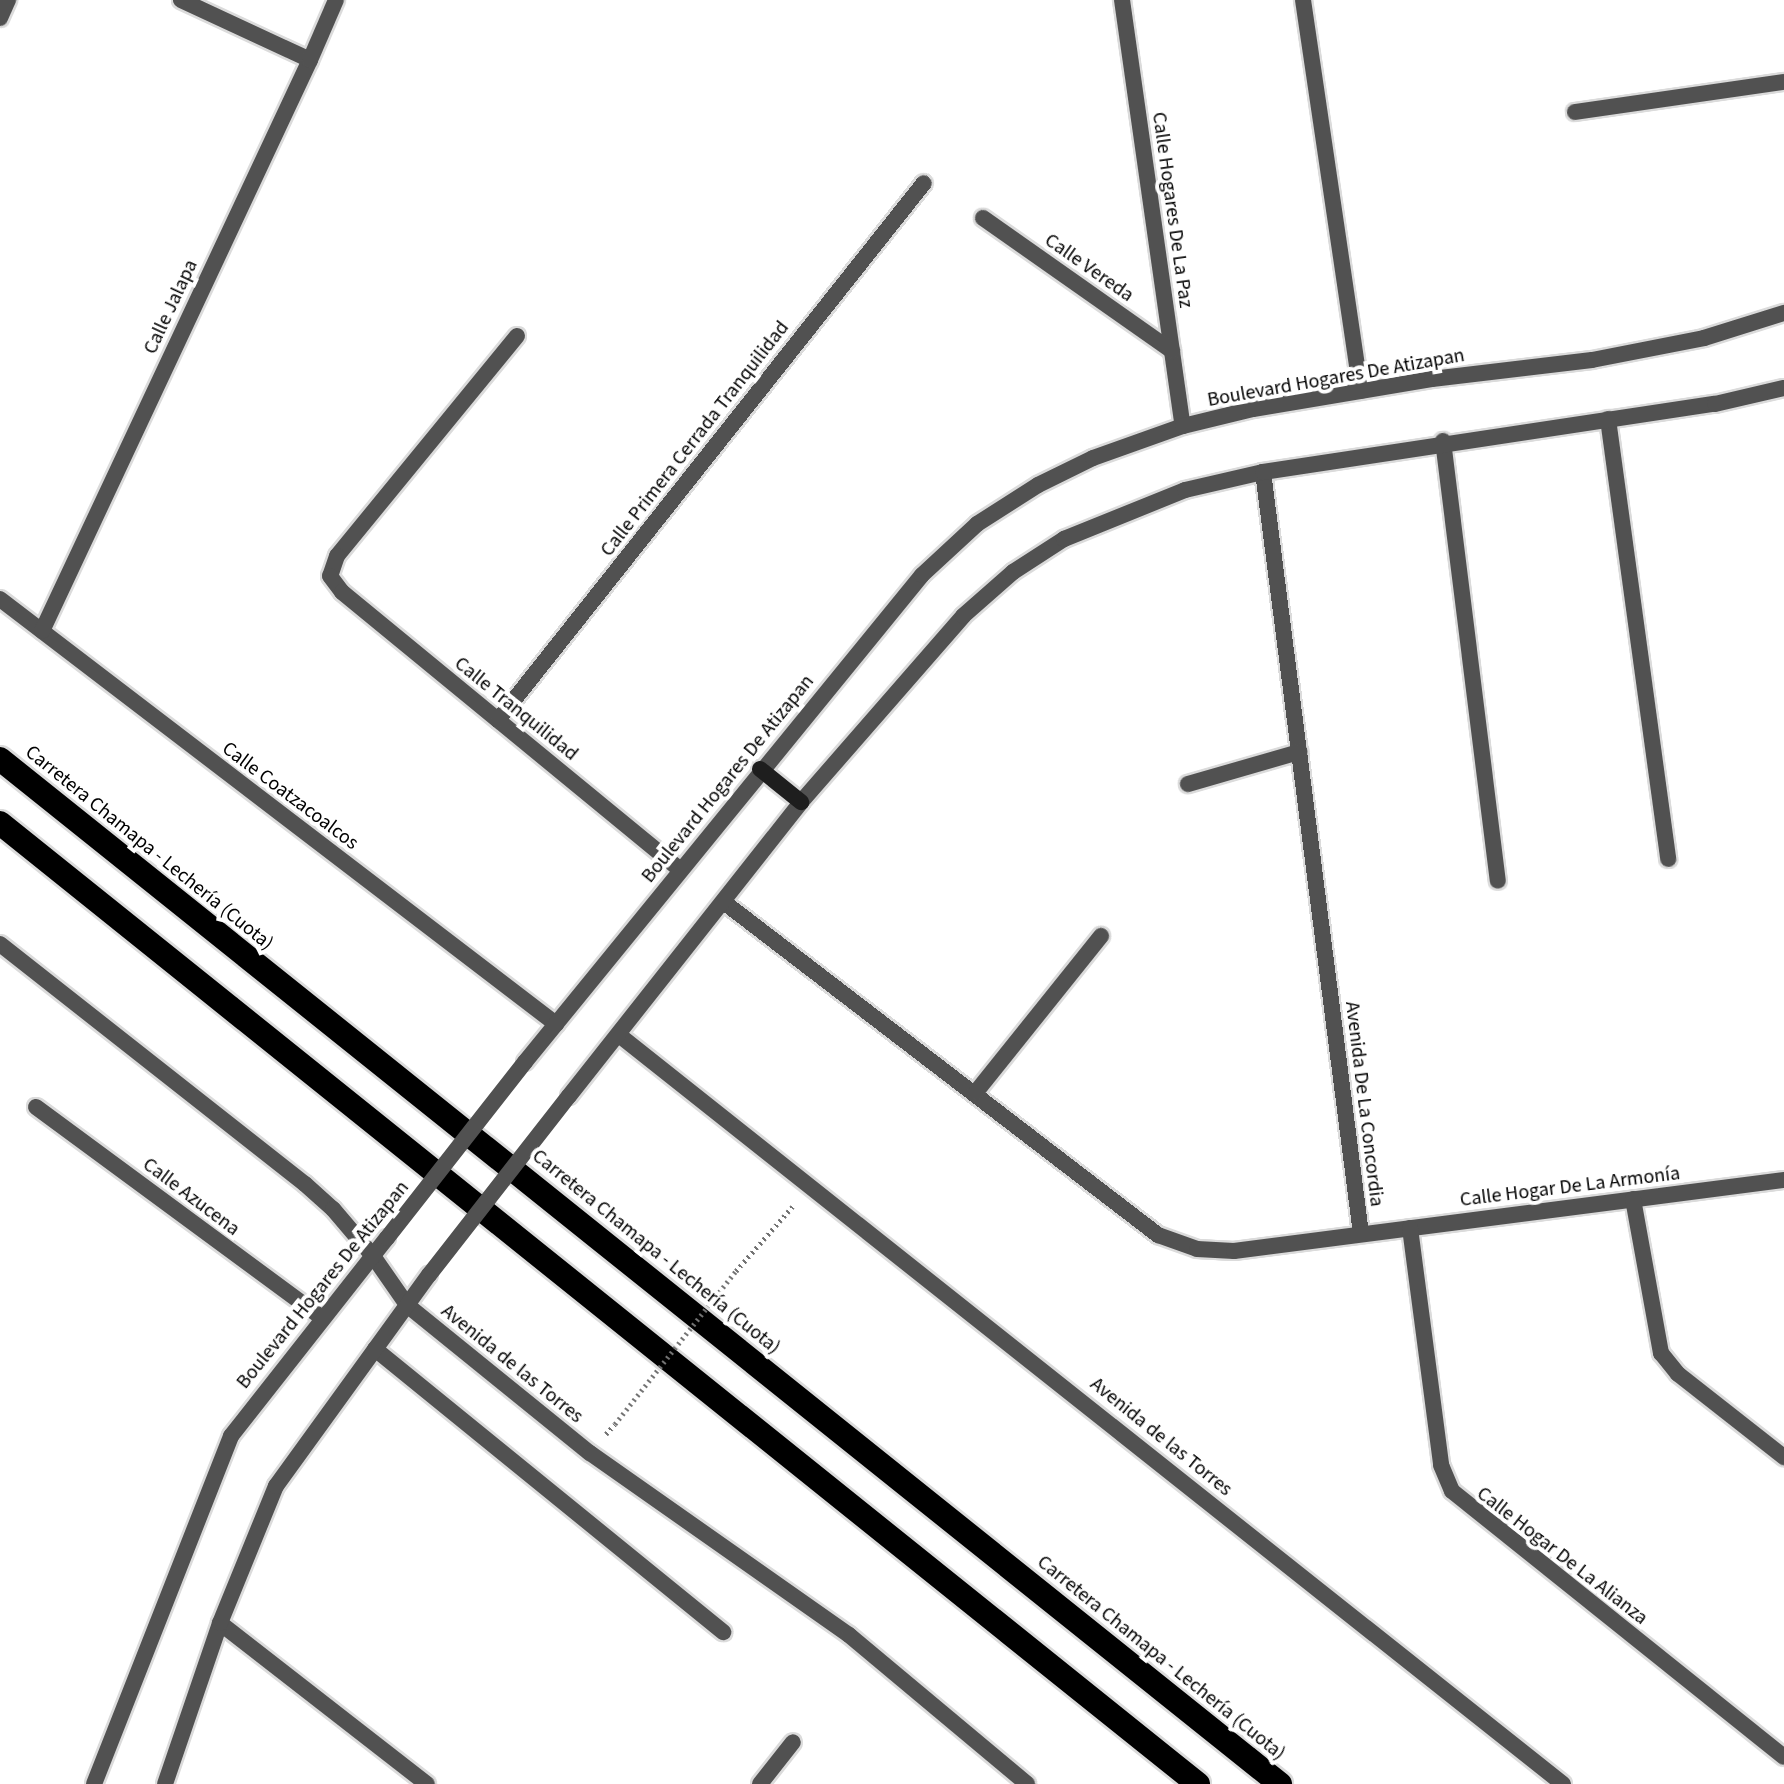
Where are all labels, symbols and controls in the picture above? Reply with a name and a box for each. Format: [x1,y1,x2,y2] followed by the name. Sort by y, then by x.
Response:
[1146,111,1198,309] street label: Calle Hogares De La Paz
[1040,229,1138,307] street label: Calle Vereda
[139,256,203,358] street label: Calle Jalapa
[596,316,794,562] street label: Calle Primera Cerrada Tranquilidad
[1206,344,1466,412] street label: Boulevard Hogares De Atizapan
[449,652,583,766] street label: Calle Tranquilidad
[637,670,819,888] street label: Boulevard Hogares De Atizapan
[217,737,363,855] street label: Calle Coatzacoalcos
[20,740,278,956] street label: Carretera Chamapa - Lechería (Cuota)
[1340,1000,1388,1208] street label: Avenida De La Concordia
[527,1144,785,1360] street label: Carretera Chamapa - Lechería (Cuota)
[138,1153,244,1241] street label: Calle Azucena
[1459,1162,1681,1212] street label: Calle Hogar De La Armonía
[232,1176,414,1394] street label: Boulevard Hogares De Atizapan
[436,1299,588,1429] street label: Avenida de las Torres
[1085,1372,1237,1502] street label: Avenida de las Torres
[1472,1482,1652,1630] street label: Calle Hogar De La Alianza
[1032,1550,1290,1766] street label: Carretera Chamapa - Lechería (Cuota)

